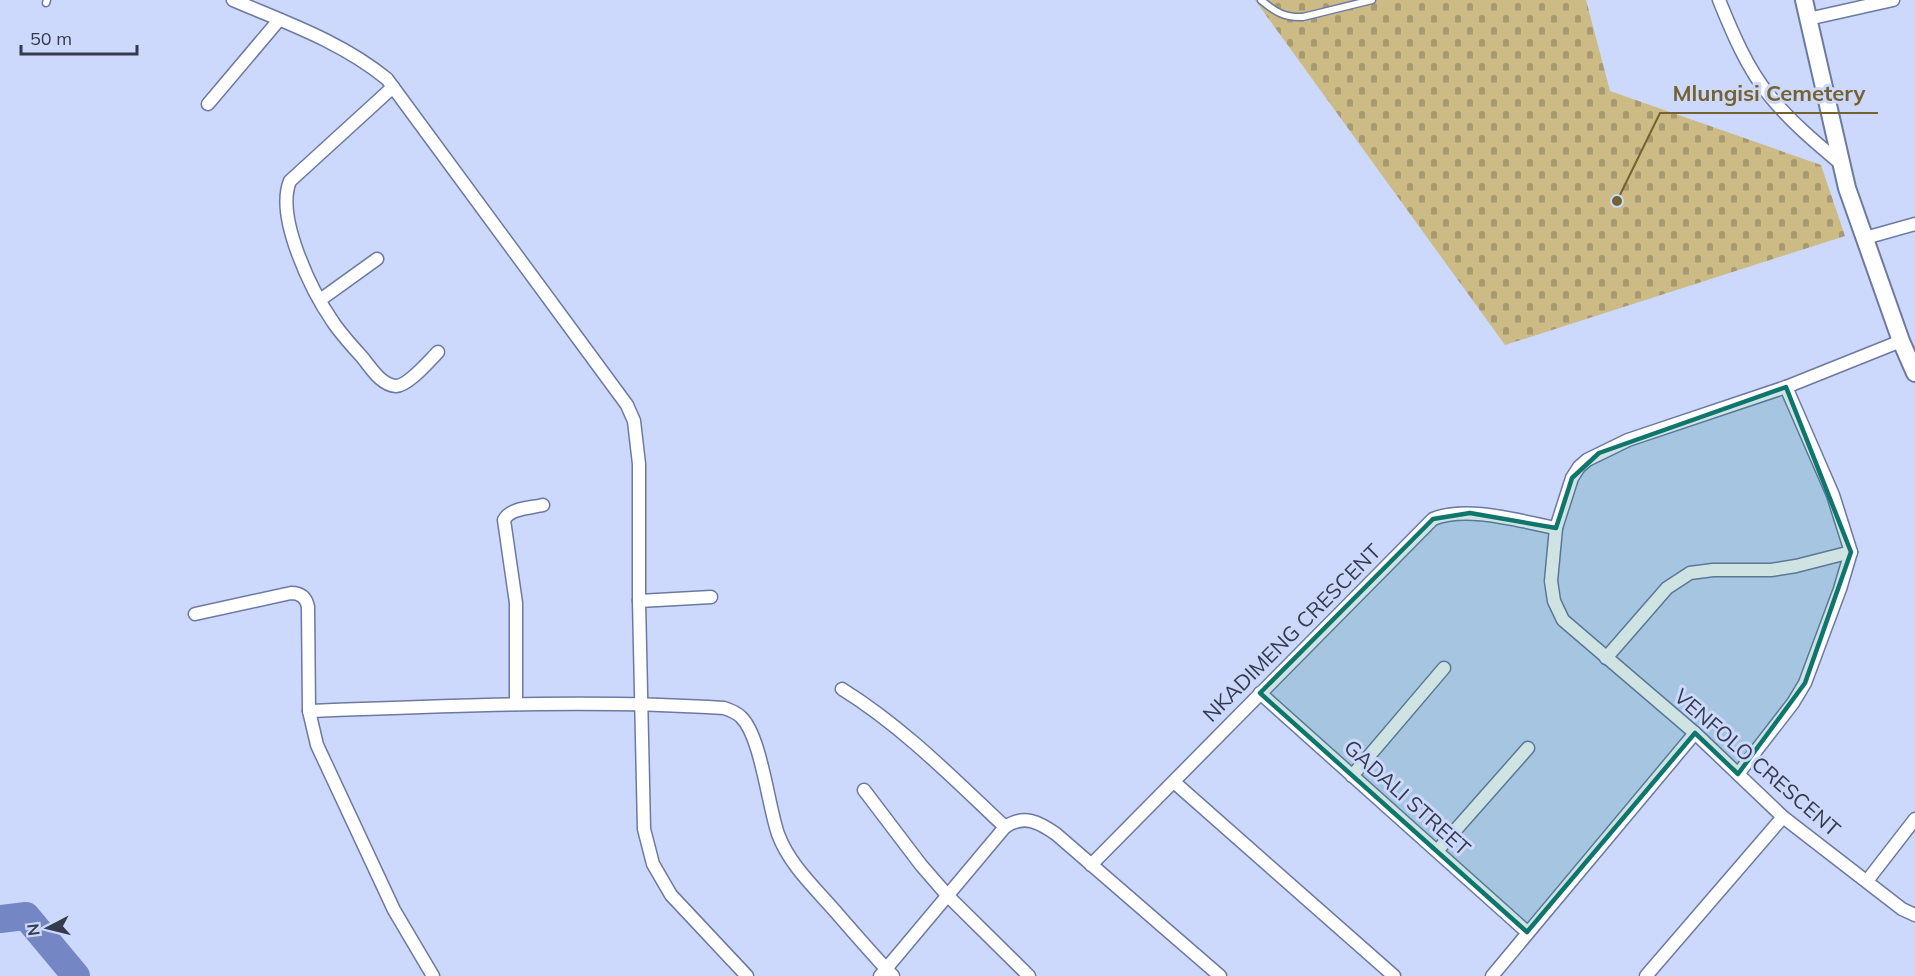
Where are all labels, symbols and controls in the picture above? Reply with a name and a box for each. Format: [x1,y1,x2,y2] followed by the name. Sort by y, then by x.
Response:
[21,18,136,56] scale bar
[30,27,72,50] text: 50 m
[1660,73,1878,113] callout: Mlungisi Cemetery
[1672,79,1866,107] text: Mlungisi Cemetery
[1197,538,1386,727] street label: NKADIMENG CRESCENT
[1669,683,1846,842] street label: VENFOLO CRESCENT
[1339,734,1476,861] street label: GADALI STREET
[18,898,78,958] north arrow
[22,923,44,937] text: N

